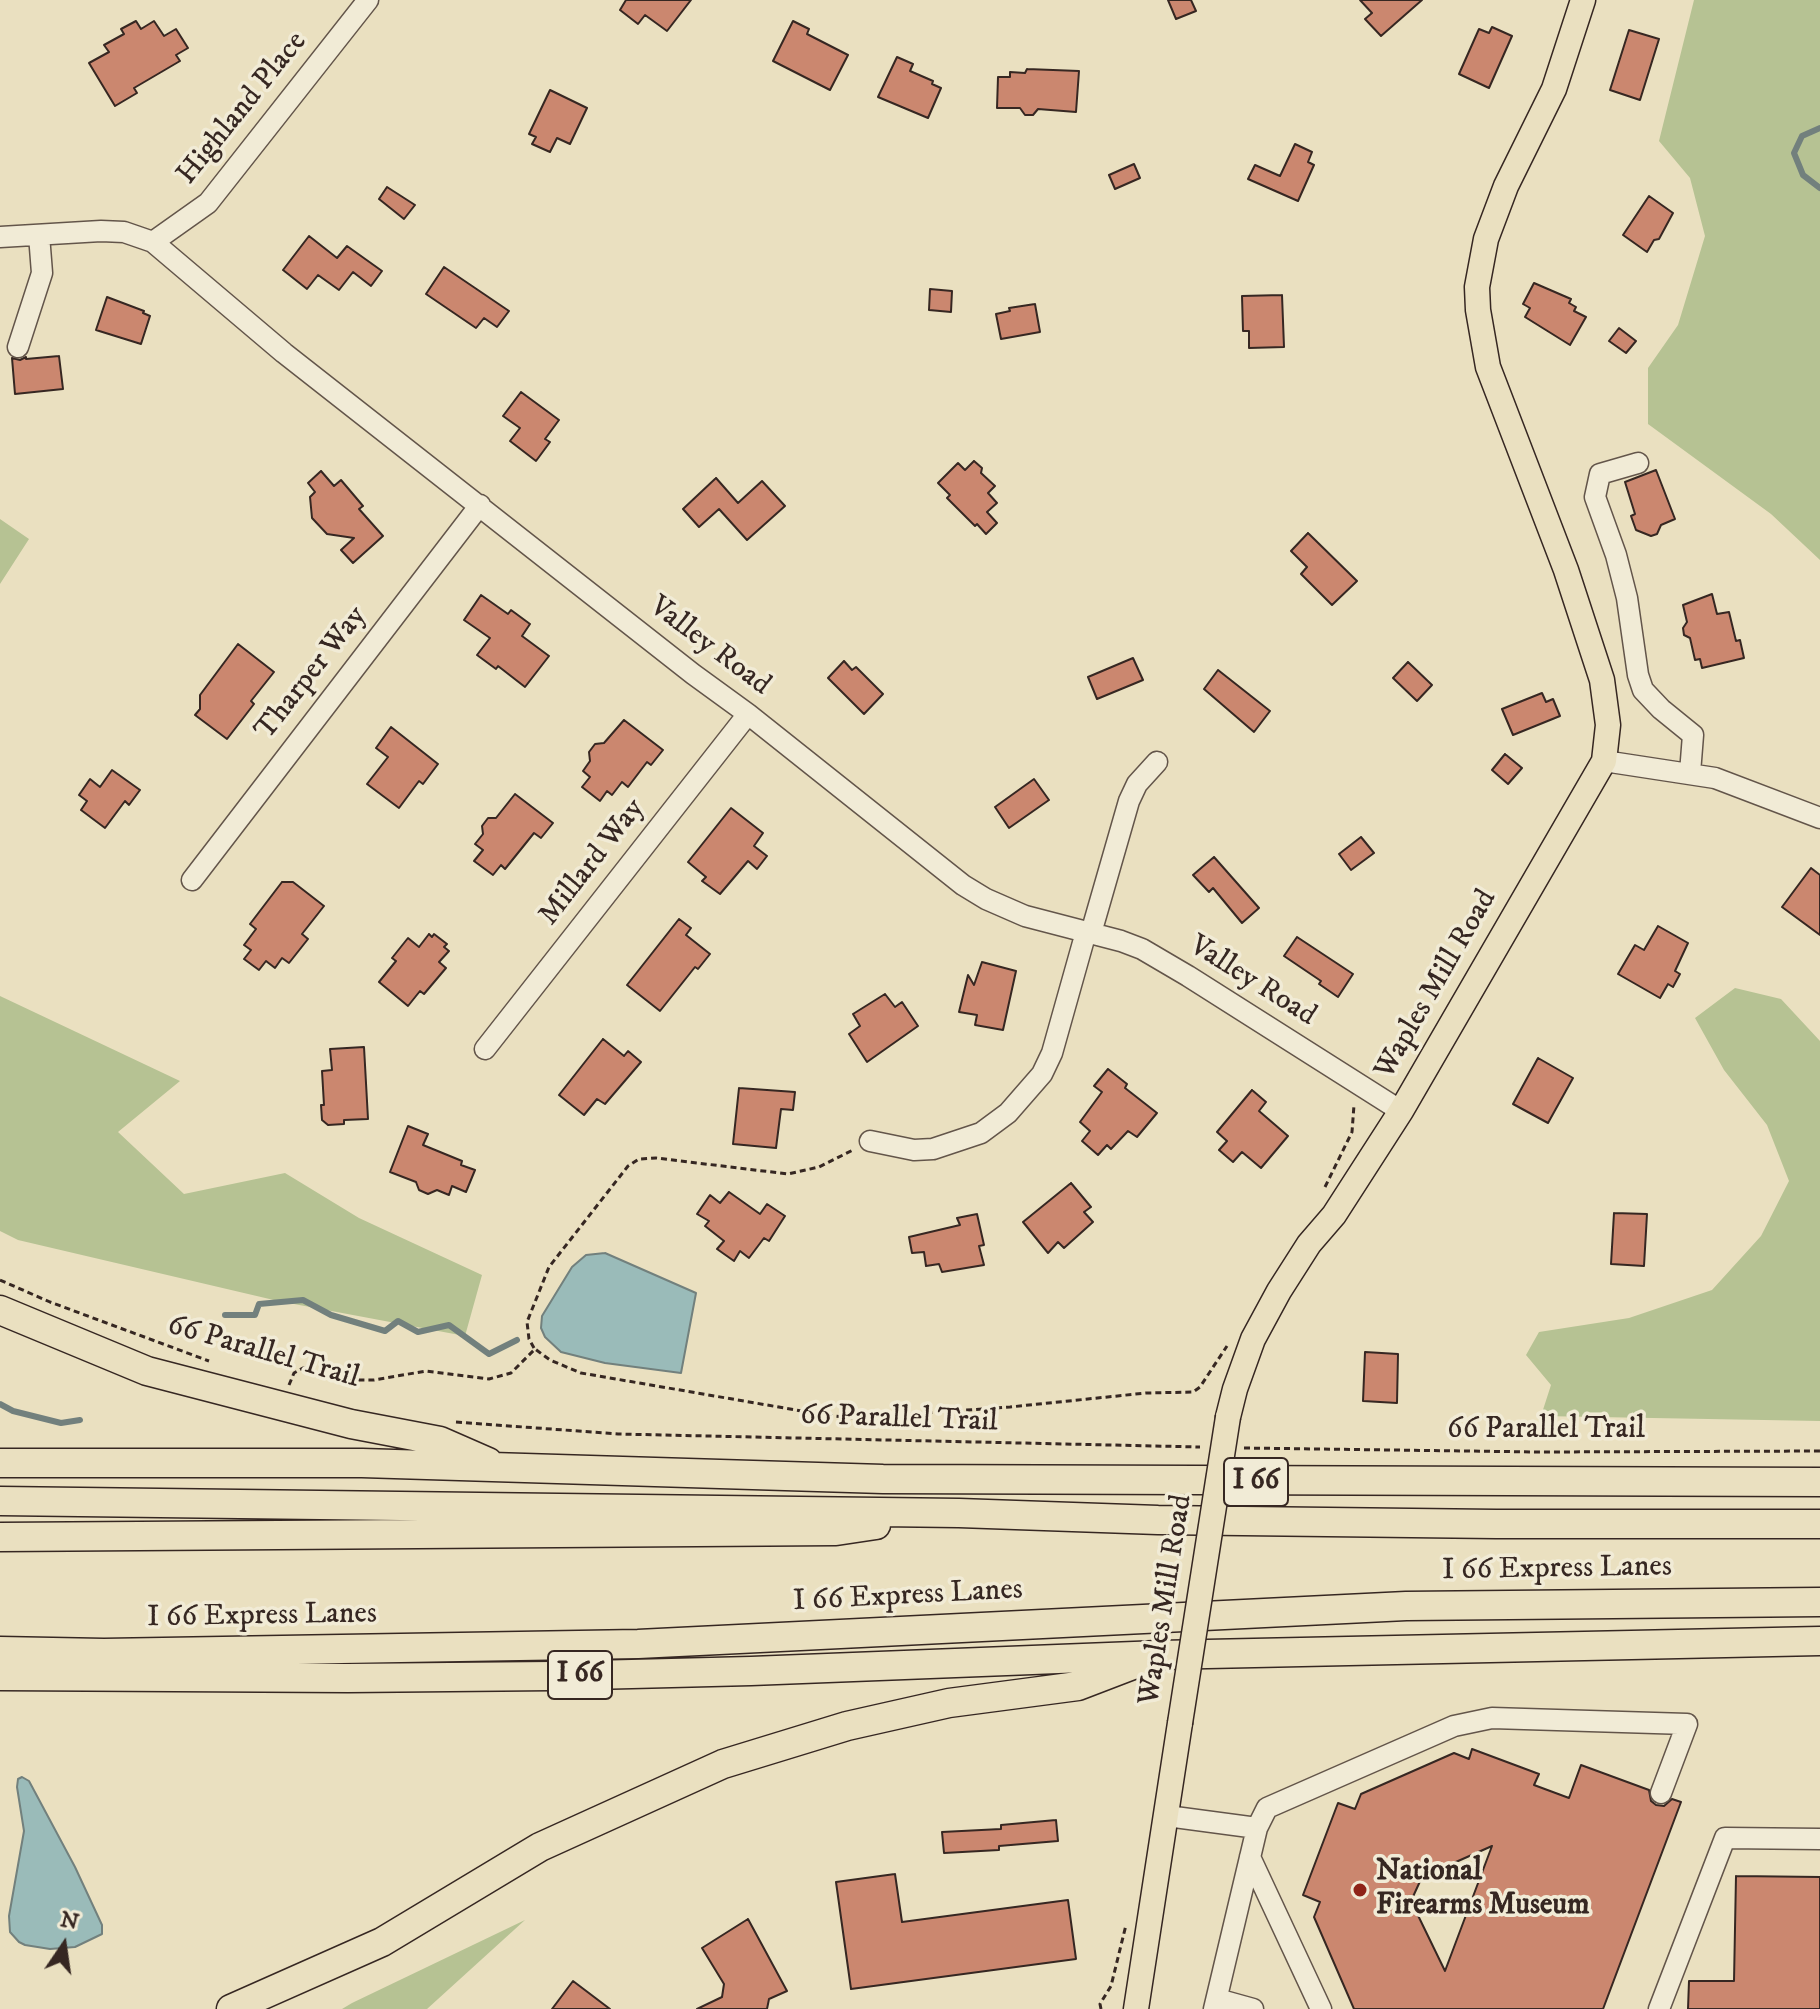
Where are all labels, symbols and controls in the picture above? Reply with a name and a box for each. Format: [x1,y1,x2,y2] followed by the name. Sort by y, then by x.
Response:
[170,25,316,193] street label: Highland Place
[641,590,777,704] street label: Valley Road
[249,600,375,748] street label: Tharper Way
[532,792,654,934] street label: Millard Way
[1368,884,1506,1086] street label: Waples Mill Road
[1182,929,1322,1035] street label: Valley Road
[163,1308,363,1398] street label: 66 Parallel Trail
[800,1399,998,1441] street label: 66 Parallel Trail
[1447,1413,1645,1449] street label: 66 Parallel Trail
[1224,1458,1288,1506] road number: I 66
[1133,1492,1201,1708] street label: Waples Mill Road
[1442,1550,1672,1590] street label: I 66 Express Lanes
[792,1573,1024,1621] street label: I 66 Express Lanes
[147,1597,377,1637] street label: I 66 Express Lanes
[548,1651,612,1699] road number: I 66
[1376,1855,1590,1926] place label: National Firearms Museum
[1351,1881,1369,1899] marker: National Firearms Museum
[24,1905,104,1985] north arrow
[58,1906,81,1936] text: N

